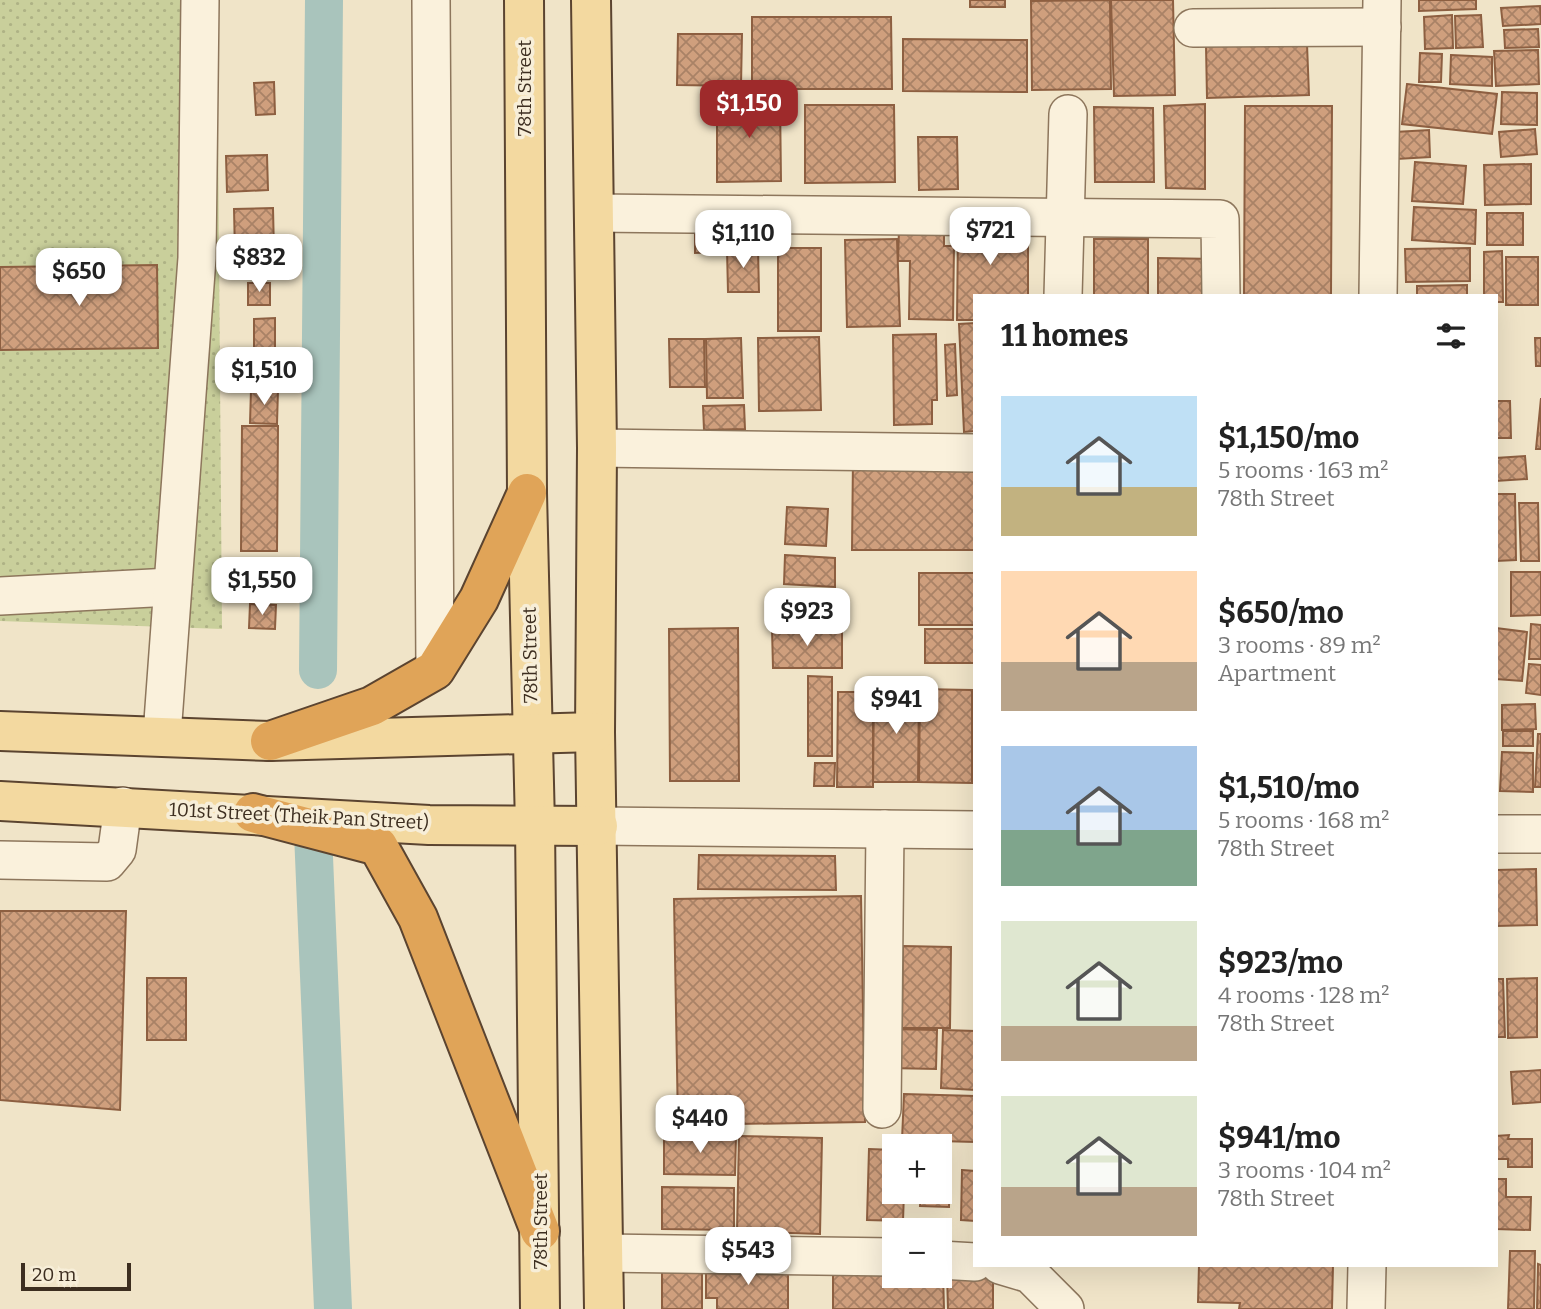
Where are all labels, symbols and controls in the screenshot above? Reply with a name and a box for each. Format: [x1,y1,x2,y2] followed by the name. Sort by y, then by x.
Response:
[513,40,536,136] street label: 78th Street
[692,80,806,140] pin: $1,150
[716,89,782,117] text: $1,150
[949,208,1031,267] pin: $721
[686,210,800,270] pin: $1,110
[966,216,1014,244] text: $721
[711,219,775,247] text: $1,110
[218,234,300,294] pin: $832
[232,243,286,271] text: $832
[38,248,120,308] pin: $650
[52,257,106,285] text: $650
[1432,317,1470,355] icon: filters
[1001,318,1129,354] text: 11 homes
[207,348,321,407] pin: $1,510
[231,356,297,384] text: $1,510
[1218,420,1359,456] text: $1,150/mo
[1057,424,1141,508] icon: home
[1218,456,1388,484] text: 5 rooms · 163 m²
[1218,484,1335,512] text: 78th Street
[205,558,319,617] pin: $1,550
[227,566,297,594] text: $1,550
[766,588,848,648] pin: $923
[1218,595,1344,631] text: $650/mo
[780,597,834,625] text: $923
[1057,599,1141,683] icon: home
[518,606,542,703] street label: 78th Street
[1218,631,1381,659] text: 3 rooms · 89 m²
[1218,659,1336,687] text: Apartment
[855,676,937,736] pin: $941
[870,685,922,713] text: $941
[1218,770,1360,806] text: $1,510/mo
[1057,774,1141,858] icon: home
[169,798,429,834] street label: 101st Street (Theik Pan Street)
[1218,806,1389,834] text: 5 rooms · 168 m²
[1218,834,1335,862] text: 78th Street
[1218,945,1343,981] text: $923/mo
[1057,949,1141,1033] icon: home
[1218,981,1389,1009] text: 4 rooms · 128 m²
[1218,1009,1335,1037] text: 78th Street
[659,1096,741,1155] pin: $440
[672,1104,728,1132] text: $440
[1218,1120,1340,1156] text: $941/mo
[1057,1124,1141,1208] icon: home
[882,1134,952,1288] map controls
[882,1134,952,1204] button: +
[1218,1156,1391,1184] text: 3 rooms · 104 m²
[529,1173,552,1269] street label: 78th Street
[1218,1184,1335,1212] text: 78th Street
[882,1218,952,1288] button: −
[707,1228,789,1287] pin: $543
[721,1236,775,1264] text: $543
[21,1260,131,1292] scale bar
[32,1263,76,1286] text: 20 m

